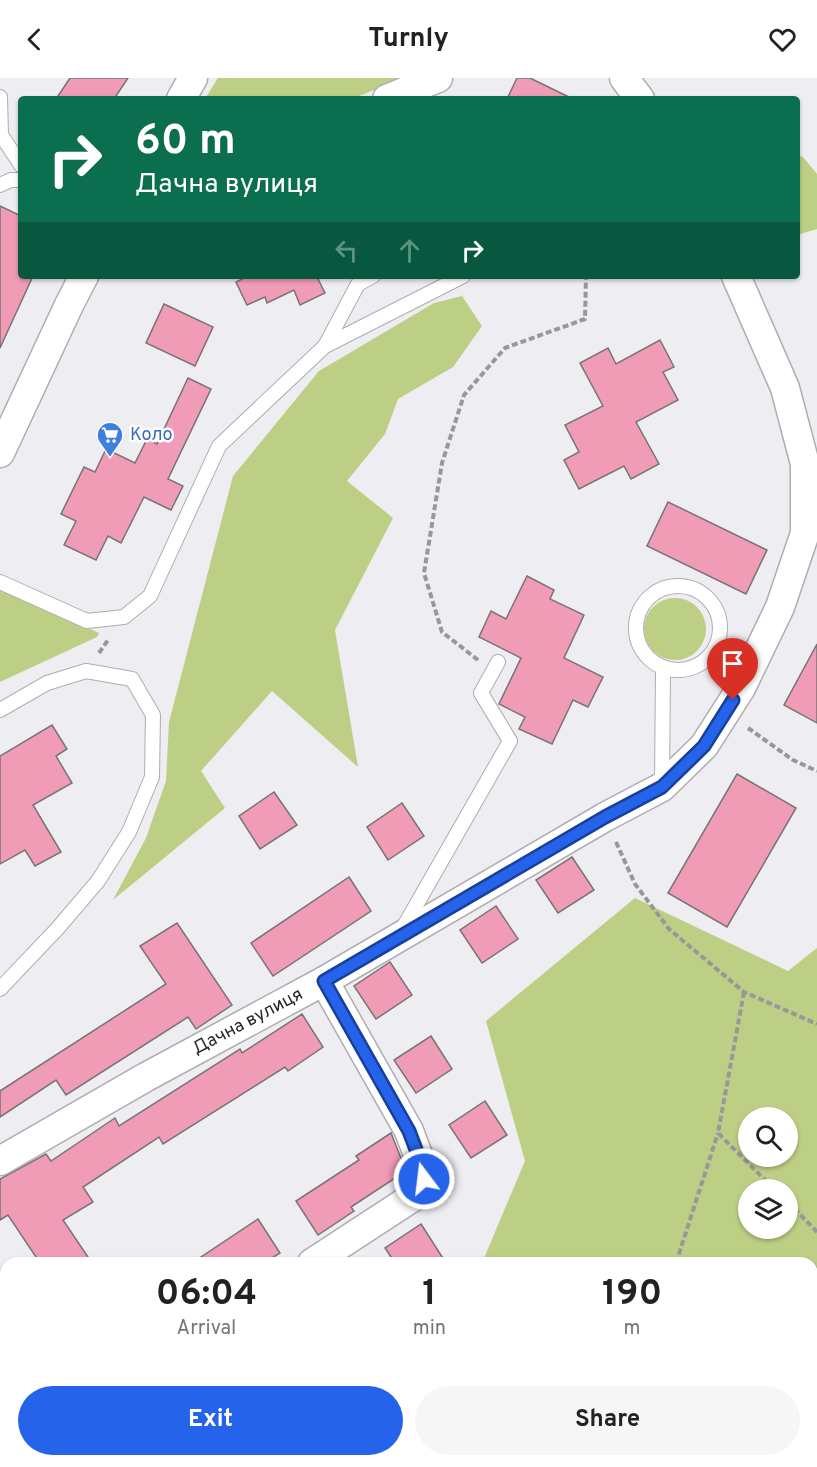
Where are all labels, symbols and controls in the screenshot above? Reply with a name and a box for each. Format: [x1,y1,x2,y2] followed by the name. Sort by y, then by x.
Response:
[368,22,449,56] text: Turnly
[18,23,51,56] icon: back
[766,23,799,56] icon: heart
[135,116,236,169] text: 60 m
[36,120,114,198] icon: right
[135,168,318,202] text: Дачна вулиця
[330,234,363,267] icon: left
[393,234,426,267] icon: ahead
[456,234,489,267] icon: right
[95,420,125,458] supermarket icon: Коло
[130,424,173,447] place label: Коло
[707,638,758,700] pin
[716,647,749,680] icon: arrive
[189,983,307,1061] street label: Дачна вулиця
[738,1107,798,1239] map controls
[738,1107,798,1167] button: search
[392,1147,456,1211] position arrow
[738,1179,798,1239] button: layers
[156,1272,257,1318] text: 06:04
[422,1272,437,1318] text: 1
[602,1272,662,1318] text: 190
[177,1316,236,1342] text: Arrival
[413,1316,446,1342] text: min
[624,1316,641,1342] text: m
[18,1386,403,1455] button: Exit
[415,1386,800,1455] button: Share

